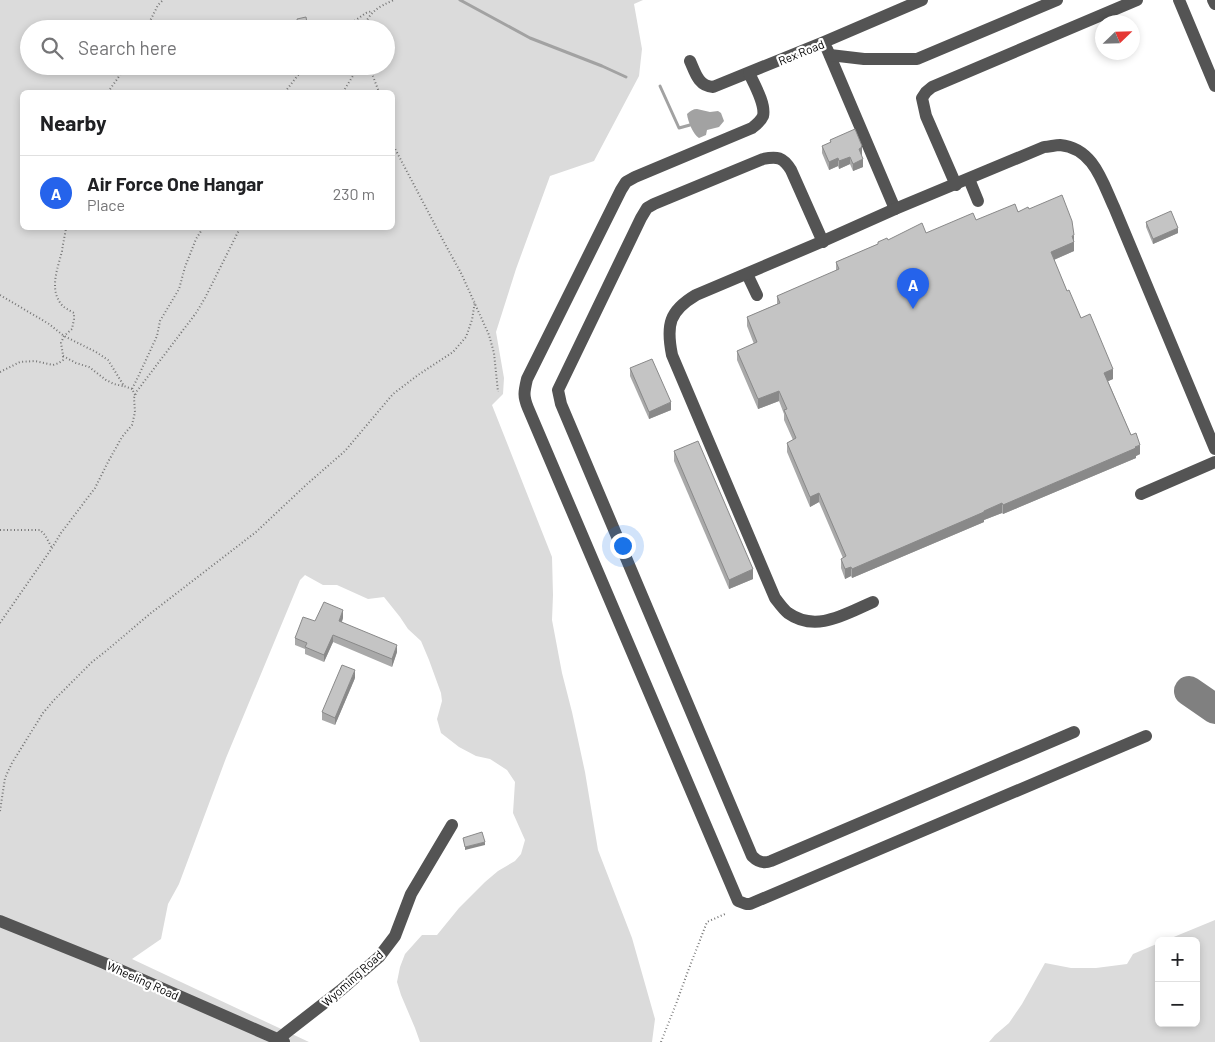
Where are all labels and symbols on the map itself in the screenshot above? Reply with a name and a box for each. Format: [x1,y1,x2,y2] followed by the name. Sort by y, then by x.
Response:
[1095,15,1140,60] north arrow
[776,36,826,68] street label: Rex Road
[897,268,929,309] pin: A
[610,533,636,559] your location
[319,947,385,1009] street label: Wyoming Road
[105,958,181,1002] street label: Wheeling Road

